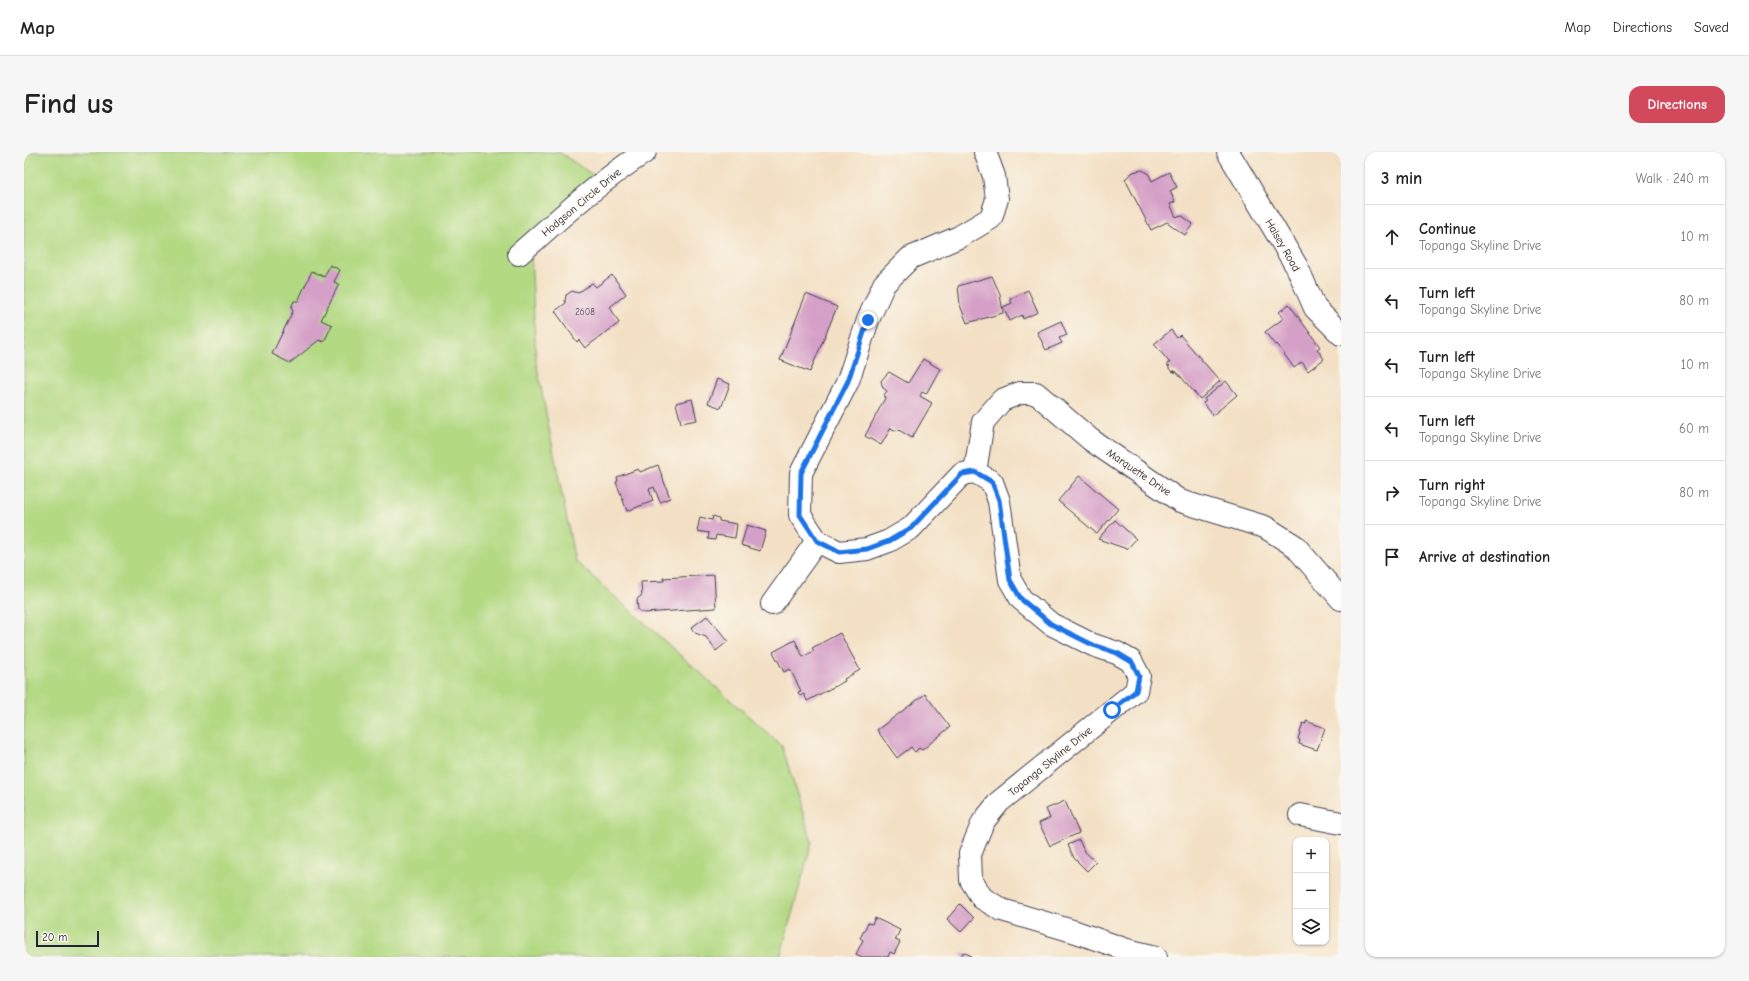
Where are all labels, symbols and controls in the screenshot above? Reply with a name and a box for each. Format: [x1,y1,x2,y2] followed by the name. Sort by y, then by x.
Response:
[20,17,55,39] text: Map
[1564,19,1591,36] text: Map
[1613,19,1672,36] text: Directions
[1694,19,1729,36] text: Saved
[1629,86,1725,123] button: Directions
[24,88,113,120] text: Find us
[539,165,624,239] street label: Hodgson Circle Drive
[1381,169,1422,188] text: 3 min
[1636,171,1709,186] text: Walk · 240 m
[1262,217,1303,274] street label: Halsey Road
[1419,220,1476,238] text: Continue
[1381,226,1403,248] icon: ahead
[1681,229,1709,244] text: 10 m
[1419,238,1541,253] text: Topanga Skyline Drive
[1419,284,1475,302] text: Turn left
[1381,290,1403,312] icon: left
[1679,293,1709,308] text: 80 m
[1419,302,1541,317] text: Topanga Skyline Drive
[575,307,595,317] house number: 2608
[859,311,877,329] route end
[1419,348,1475,366] text: Turn left
[1381,354,1403,376] icon: left
[1681,357,1709,372] text: 10 m
[1419,366,1541,381] text: Topanga Skyline Drive
[1419,412,1475,430] text: Turn left
[1381,418,1403,440] icon: left
[1679,421,1709,436] text: 60 m
[1419,430,1541,445] text: Topanga Skyline Drive
[1104,446,1174,499] street label: Marquette Drive
[1419,476,1485,494] text: Turn right
[1381,482,1403,504] icon: right
[1679,485,1709,500] text: 80 m
[1419,494,1541,509] text: Topanga Skyline Drive
[1381,546,1403,568] icon: arrive
[1419,548,1550,566] text: Arrive at destination
[1103,701,1121,719] route start
[1006,723,1095,799] street label: Topanga Skyline Drive
[1293,837,1329,945] map controls
[1293,837,1329,873] button: +
[1293,873,1329,909] button: −
[1293,909,1329,945] button: layers
[36,929,99,948] scale bar
[42,931,67,944] text: 20 m

